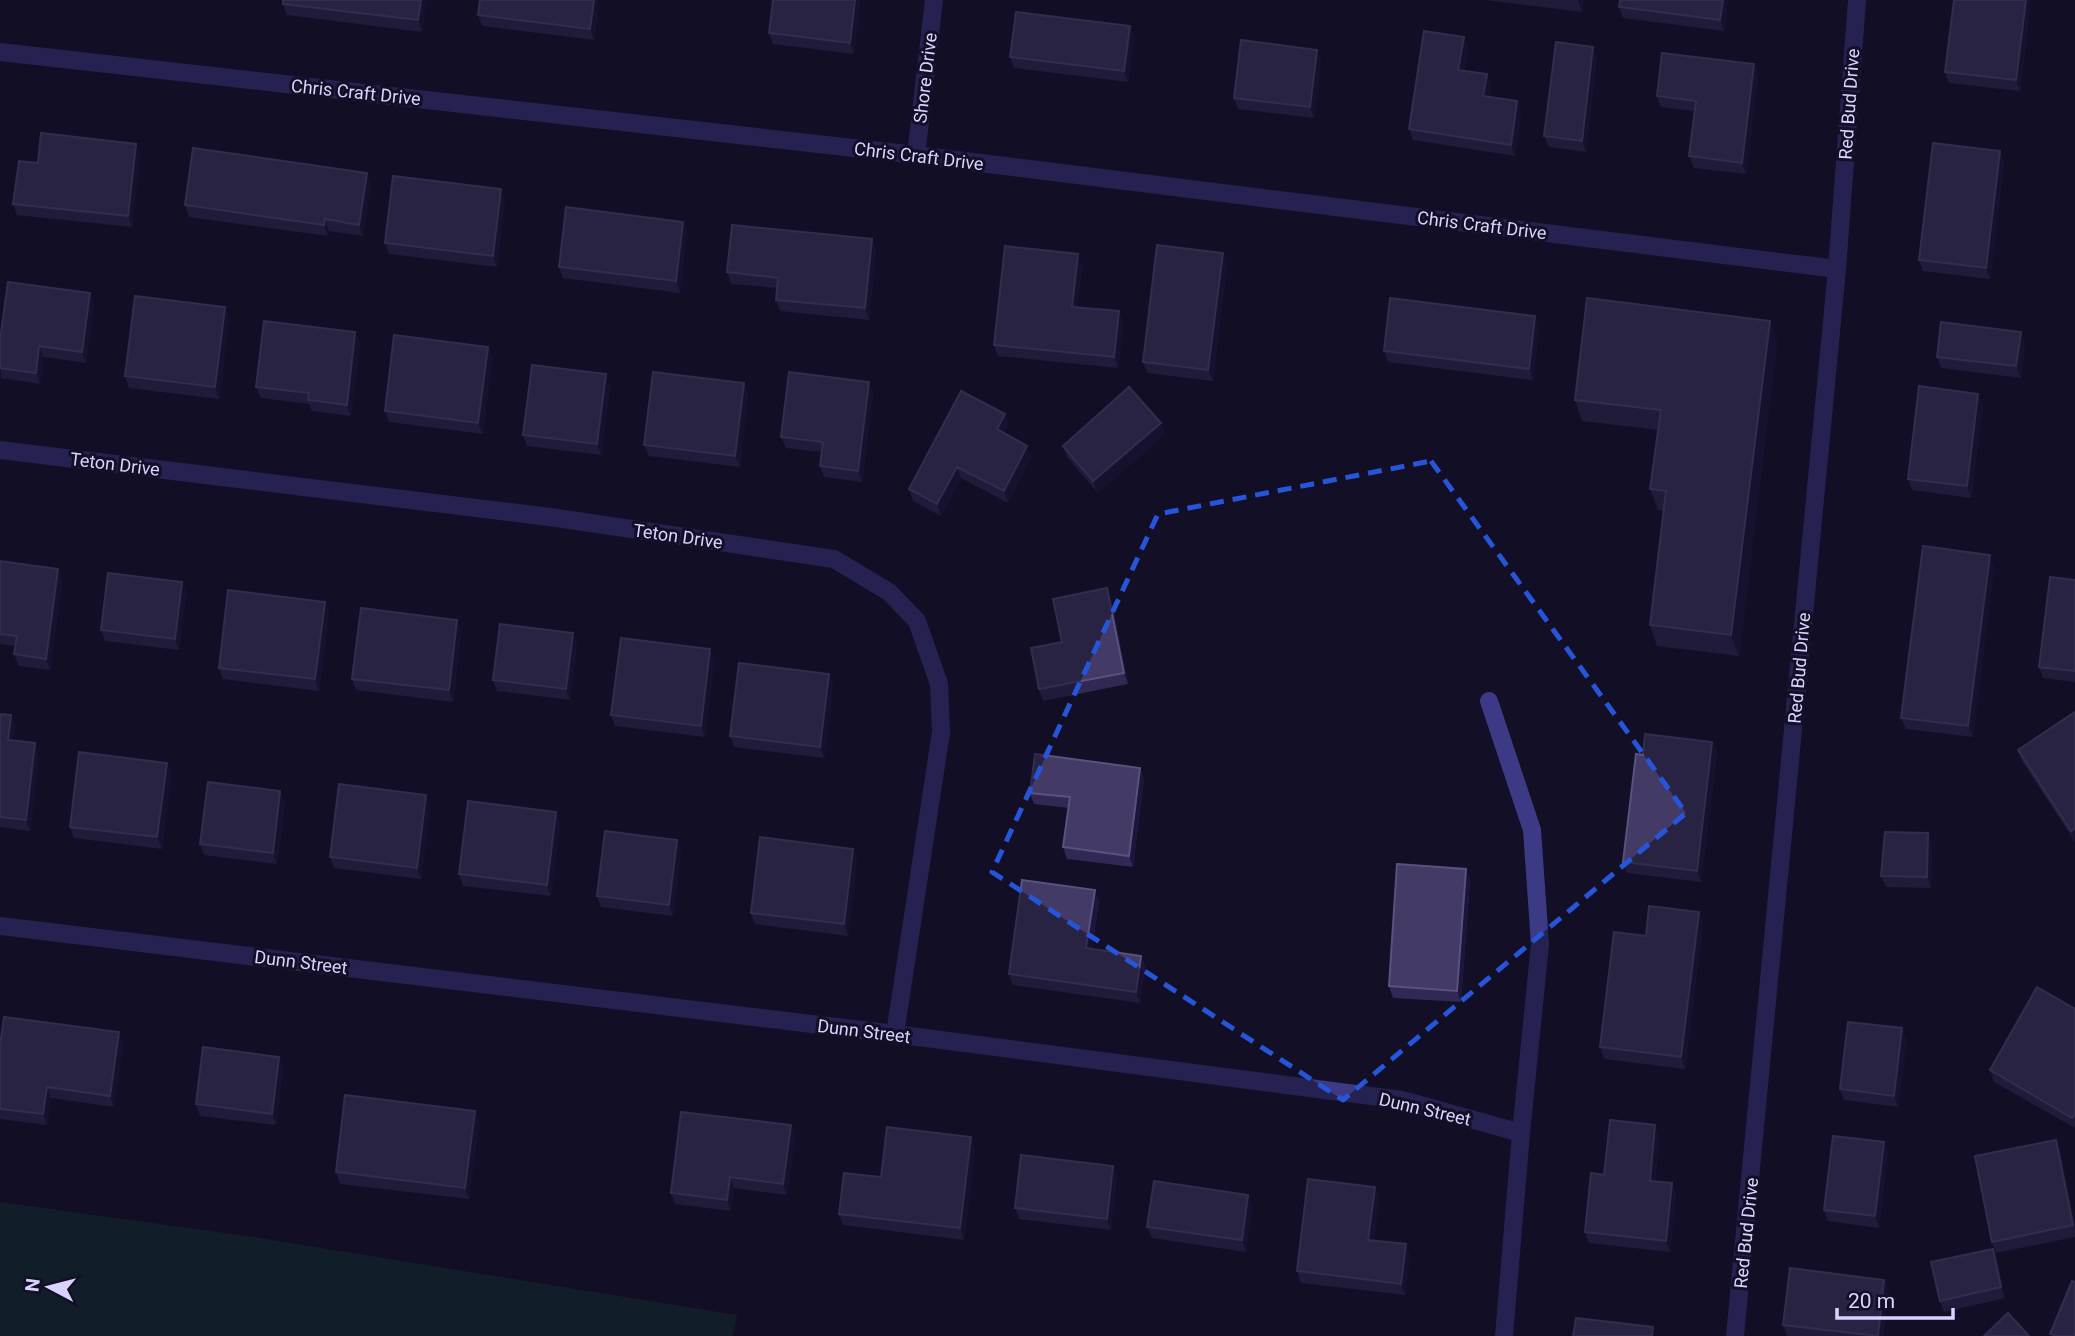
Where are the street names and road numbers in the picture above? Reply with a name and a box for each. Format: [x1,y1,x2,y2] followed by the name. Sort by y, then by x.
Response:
[909,31,941,125] street label: Shore Drive
[1835,48,1863,160] street label: Red Bud Drive
[290,75,422,109] street label: Chris Craft Drive
[853,138,985,174] street label: Chris Craft Drive
[1416,207,1548,243] street label: Chris Craft Drive
[69,448,161,480] street label: Teton Drive
[632,519,724,553] street label: Teton Drive
[1784,612,1814,724] street label: Red Bud Drive
[253,946,349,978] street label: Dunn Street
[816,1015,912,1047] street label: Dunn Street
[1377,1088,1473,1130] street label: Dunn Street
[1730,1176,1762,1290] street label: Red Bud Drive

